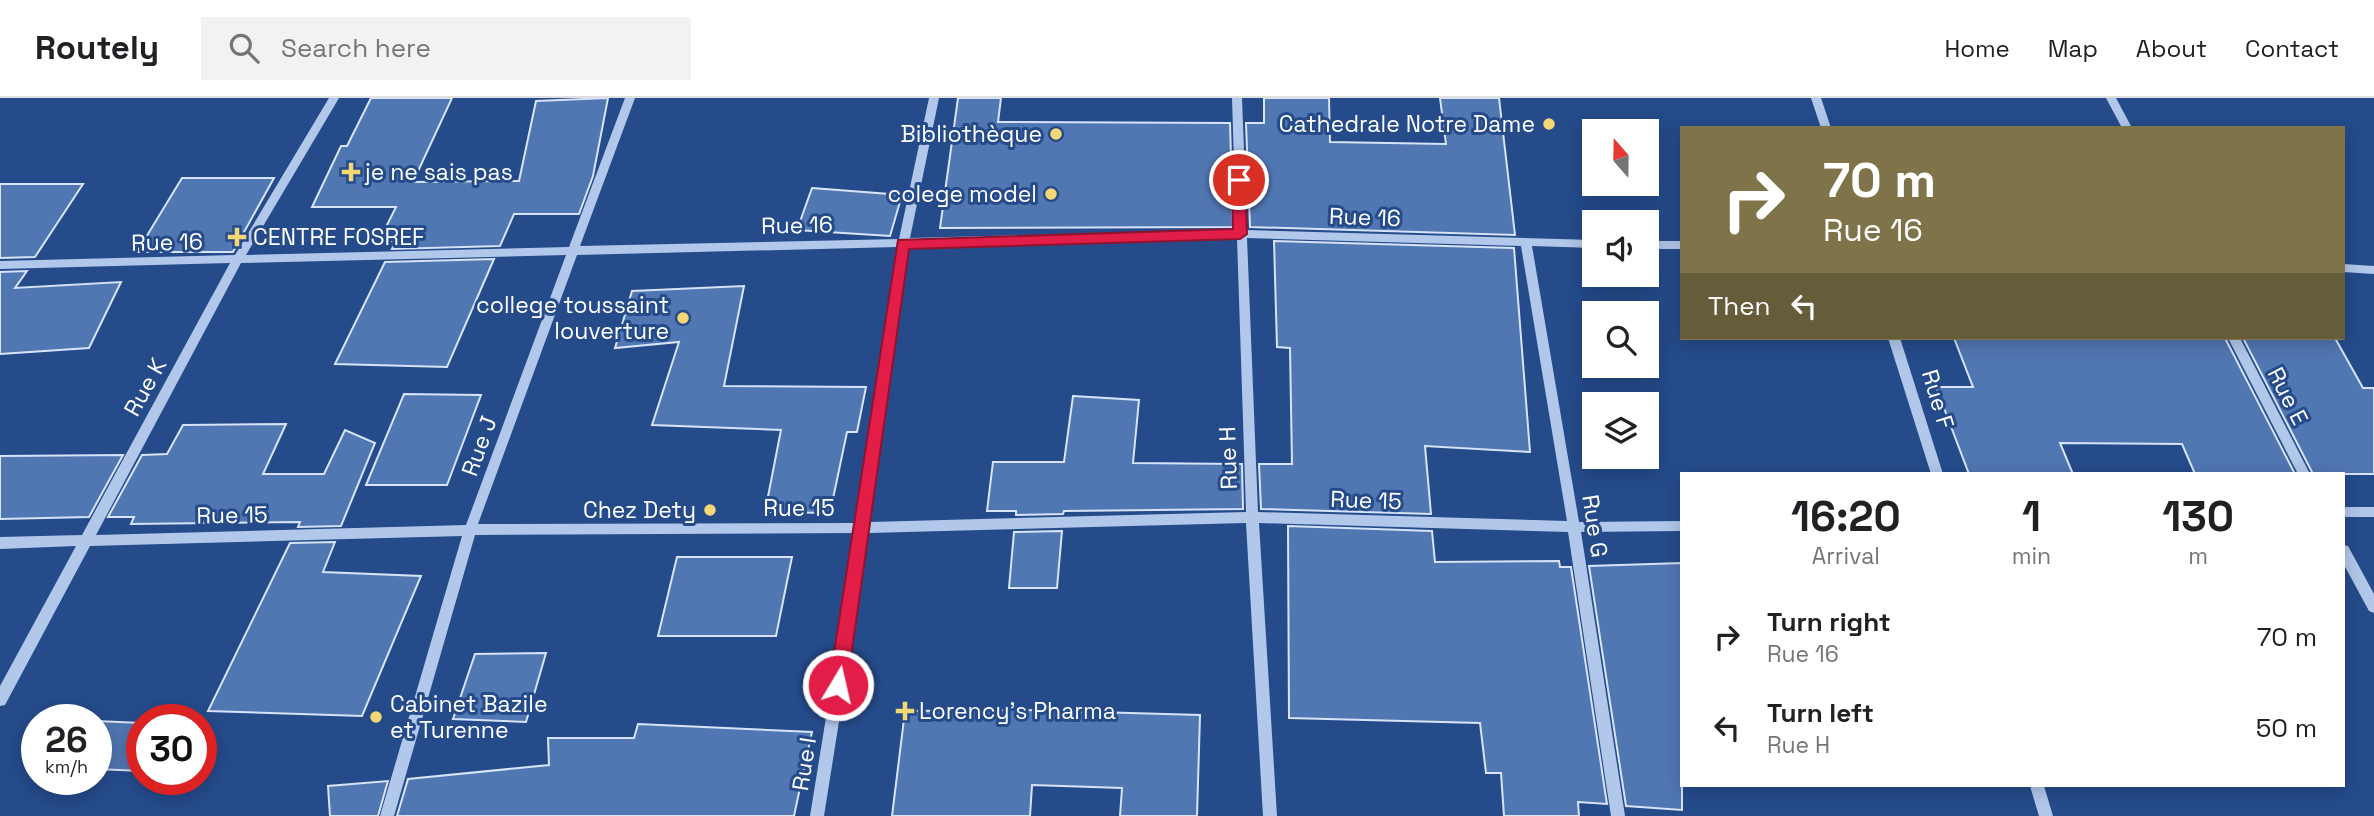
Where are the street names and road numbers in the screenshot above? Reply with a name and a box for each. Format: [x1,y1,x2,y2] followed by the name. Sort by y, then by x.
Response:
[1329,201,1401,233] street label: Rue 16
[761,209,833,241] street label: Rue 16
[131,226,203,258] street label: Rue 16
[117,353,173,421] street label: Rue K
[2261,362,2315,430] street label: Rue E
[1915,366,1961,432] street label: Rue F
[454,412,504,480] street label: Rue J
[1212,426,1244,490] street label: Rue H
[1330,484,1402,516] street label: Rue 15
[1575,492,1615,560] street label: Rue G
[763,493,835,523] street label: Rue 15
[196,499,268,531] street label: Rue 15
[785,735,823,793] street label: Rue I

